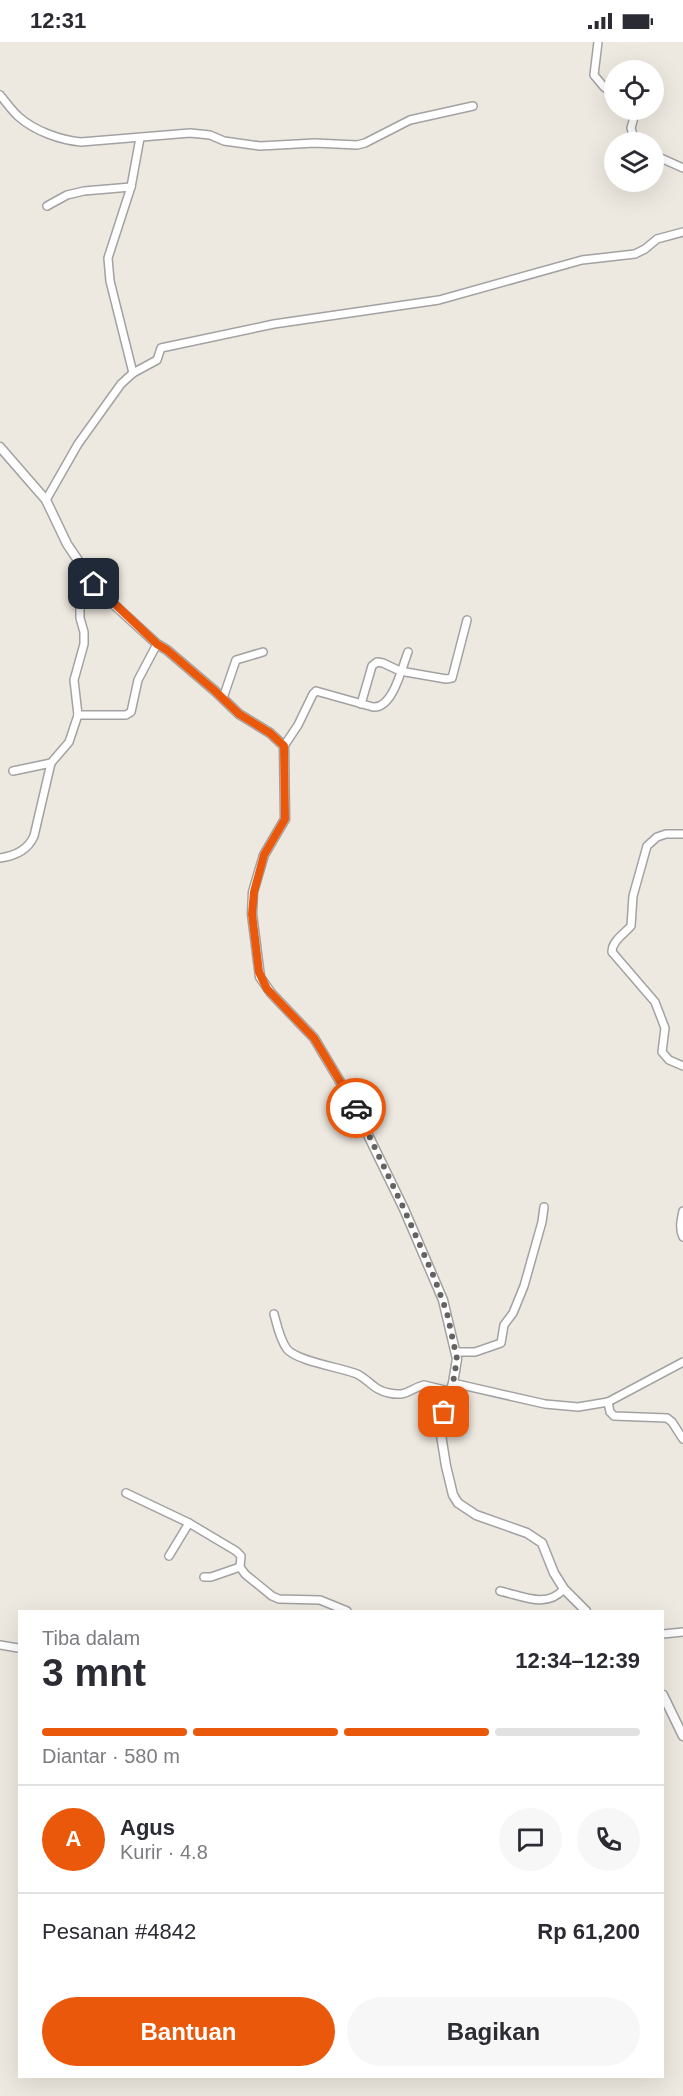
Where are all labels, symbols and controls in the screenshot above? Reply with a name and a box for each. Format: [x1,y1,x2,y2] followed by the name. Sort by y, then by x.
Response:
[30,8,86,33] text: 12:31
[604,60,664,192] map controls
[604,60,664,120] button: locate
[604,132,664,192] button: layers
[68,558,119,609] pin
[77,567,110,600] icon: home
[326,1078,386,1138] courier
[340,1092,373,1125] icon: car
[418,1386,469,1437] pin
[427,1395,460,1428] icon: bag
[42,1627,140,1649] text: Tiba dalam
[515,1648,640,1673] text: 12:34–12:39
[42,1651,146,1694] text: 3 mnt
[42,1745,180,1767] text: Diantar · 580 m
[499,1808,562,1871] button: chat
[577,1808,640,1871] button: phone
[120,1815,175,1840] text: Agus
[66,1826,81,1851] text: A
[120,1841,208,1863] text: Kurir · 4.8
[42,1919,196,1944] text: Pesanan #4842
[537,1919,640,1944] text: Rp 61,200
[42,1997,335,2066] button: Bantuan
[347,1997,640,2066] button: Bagikan

